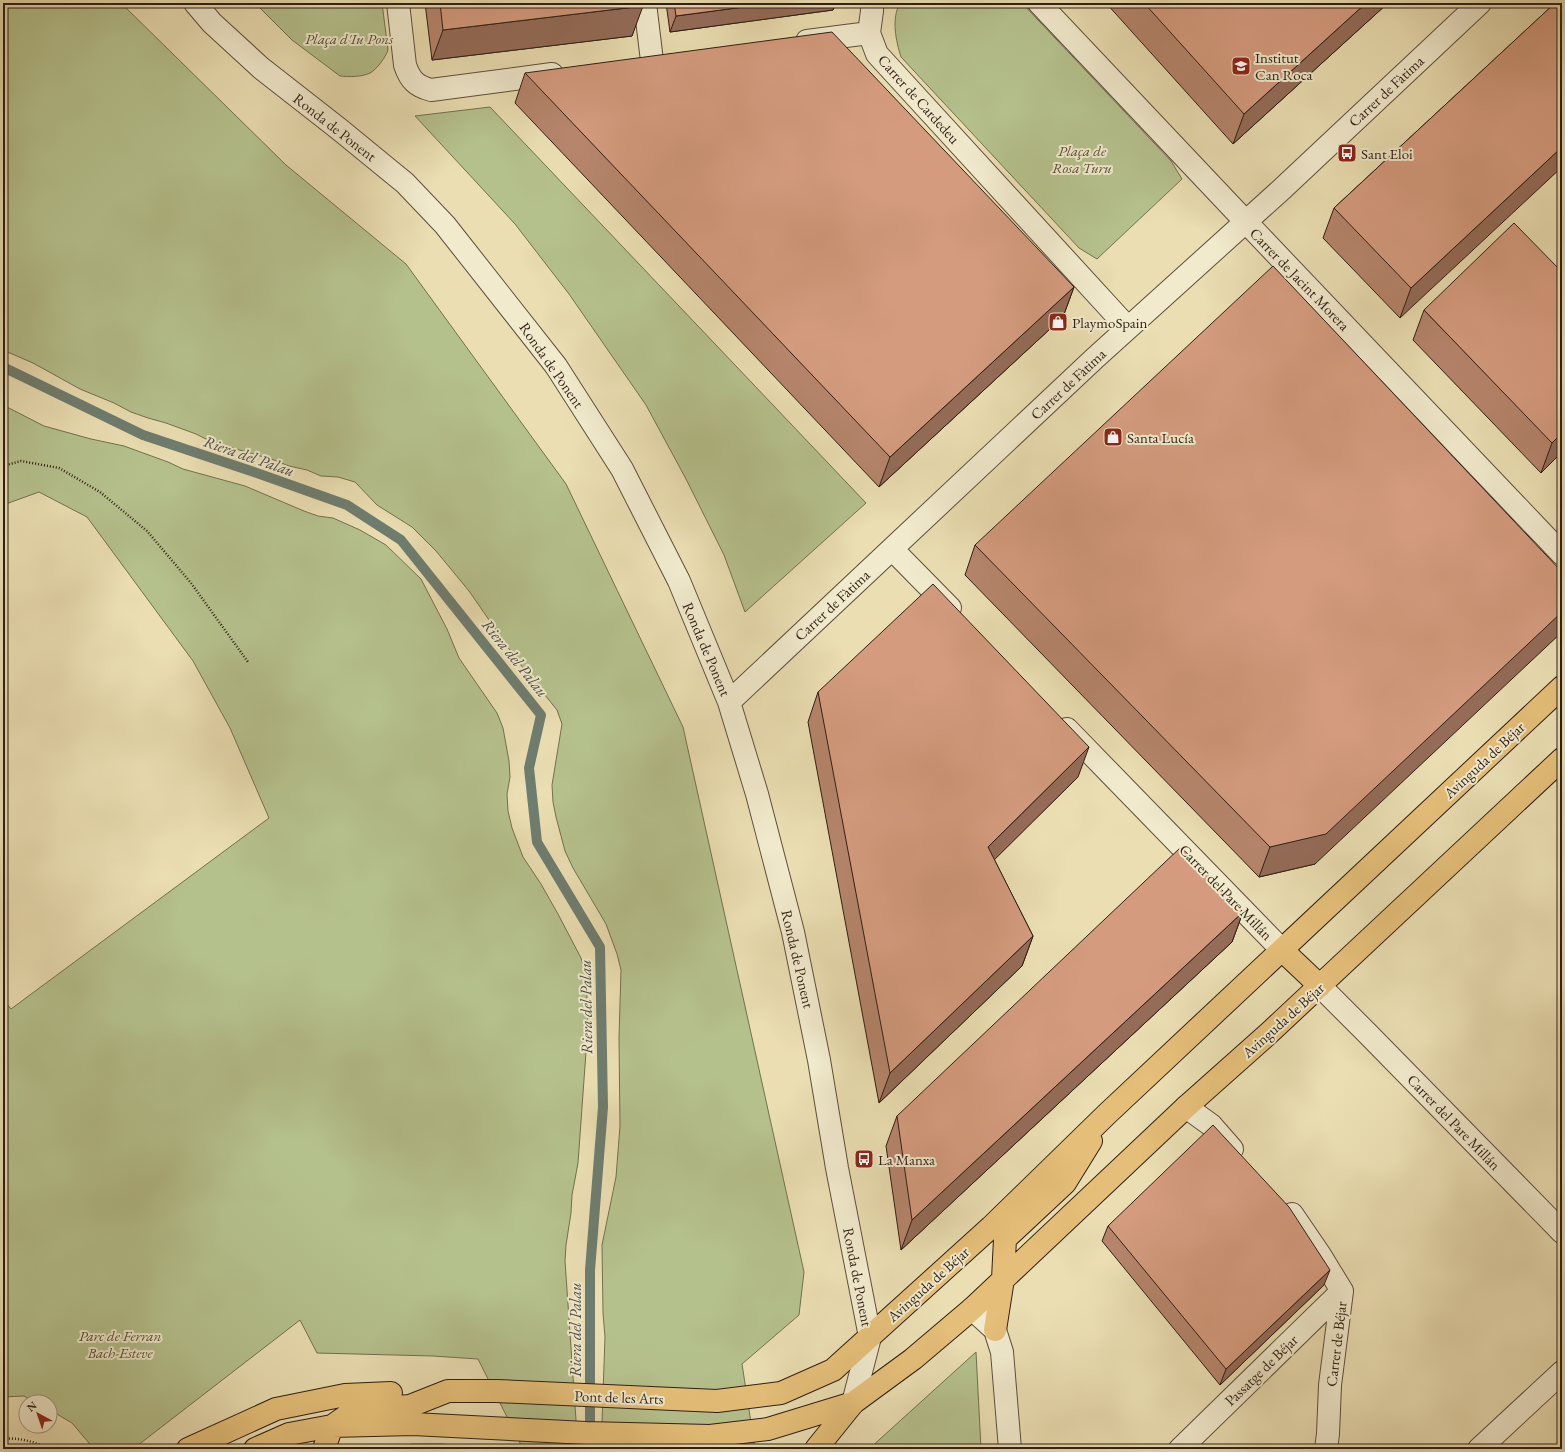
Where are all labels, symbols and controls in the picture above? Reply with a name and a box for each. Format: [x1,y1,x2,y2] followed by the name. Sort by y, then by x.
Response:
[305,29,394,48] park label: Plaça d'Iu Pons
[1255,48,1313,84] place label: Institut Can Roca
[874,51,964,147] street label: Carrer de Cardedeu
[1344,51,1428,131] street label: Carrer de Fàtima
[1230,55,1252,77] school or university icon: Institut Can Roca
[290,89,381,166] street label: Ronda de Ponent
[1052,141,1112,177] park label: Plaça de Rosa Turu
[1336,142,1358,164] bus stop icon: Sant Eloi
[1361,144,1413,163] place label: Sant Eloi
[1246,224,1354,335] street label: Carrer de Jacint Morera
[1047,311,1069,333] shop icon: PlaymoSpain
[1072,313,1148,332] place label: PlaymoSpain
[515,318,589,412] street label: Ronda de Ponent
[1026,344,1110,424] street label: Carrer de Fàtima
[1102,426,1124,448] shop icon: Santa Lucía
[1127,428,1194,447] place label: Santa Lucía
[201,431,297,481] water label: Riera del Palau
[790,565,874,645] street label: Carrer de Fàtima
[679,599,735,699] street label: Ronda de Ponent
[477,615,553,701] water label: Riera del Palau
[1439,718,1529,803] street label: Avinguda de Béjar
[1175,840,1277,944] street label: Carrer del Pare Millán
[777,908,819,1010] street label: Ronda de Ponent
[575,960,597,1054] water label: Riera del Palau
[1237,978,1328,1063] street label: Avinguda de Béjar
[1403,1070,1505,1174] street label: Carrer del Pare Millán
[853,1148,875,1170] bus stop icon: La Manxa
[878,1150,935,1169] place label: La Manxa
[839,1226,877,1328] street label: Ronda de Ponent
[882,1242,973,1327] street label: Avinguda de Béjar
[565,1283,586,1377] water label: Riera del Palau
[1321,1300,1351,1388] street label: Carrer de Béjar
[79,1326,161,1362] park label: Parc de Ferran Bach-Esteve
[1220,1330,1302,1410] street label: Passatge de Béjar
[574,1386,664,1408] street label: Pont de les Arts
[18,1394,58,1434] north arrow
[24,1398,40,1415] text: N

